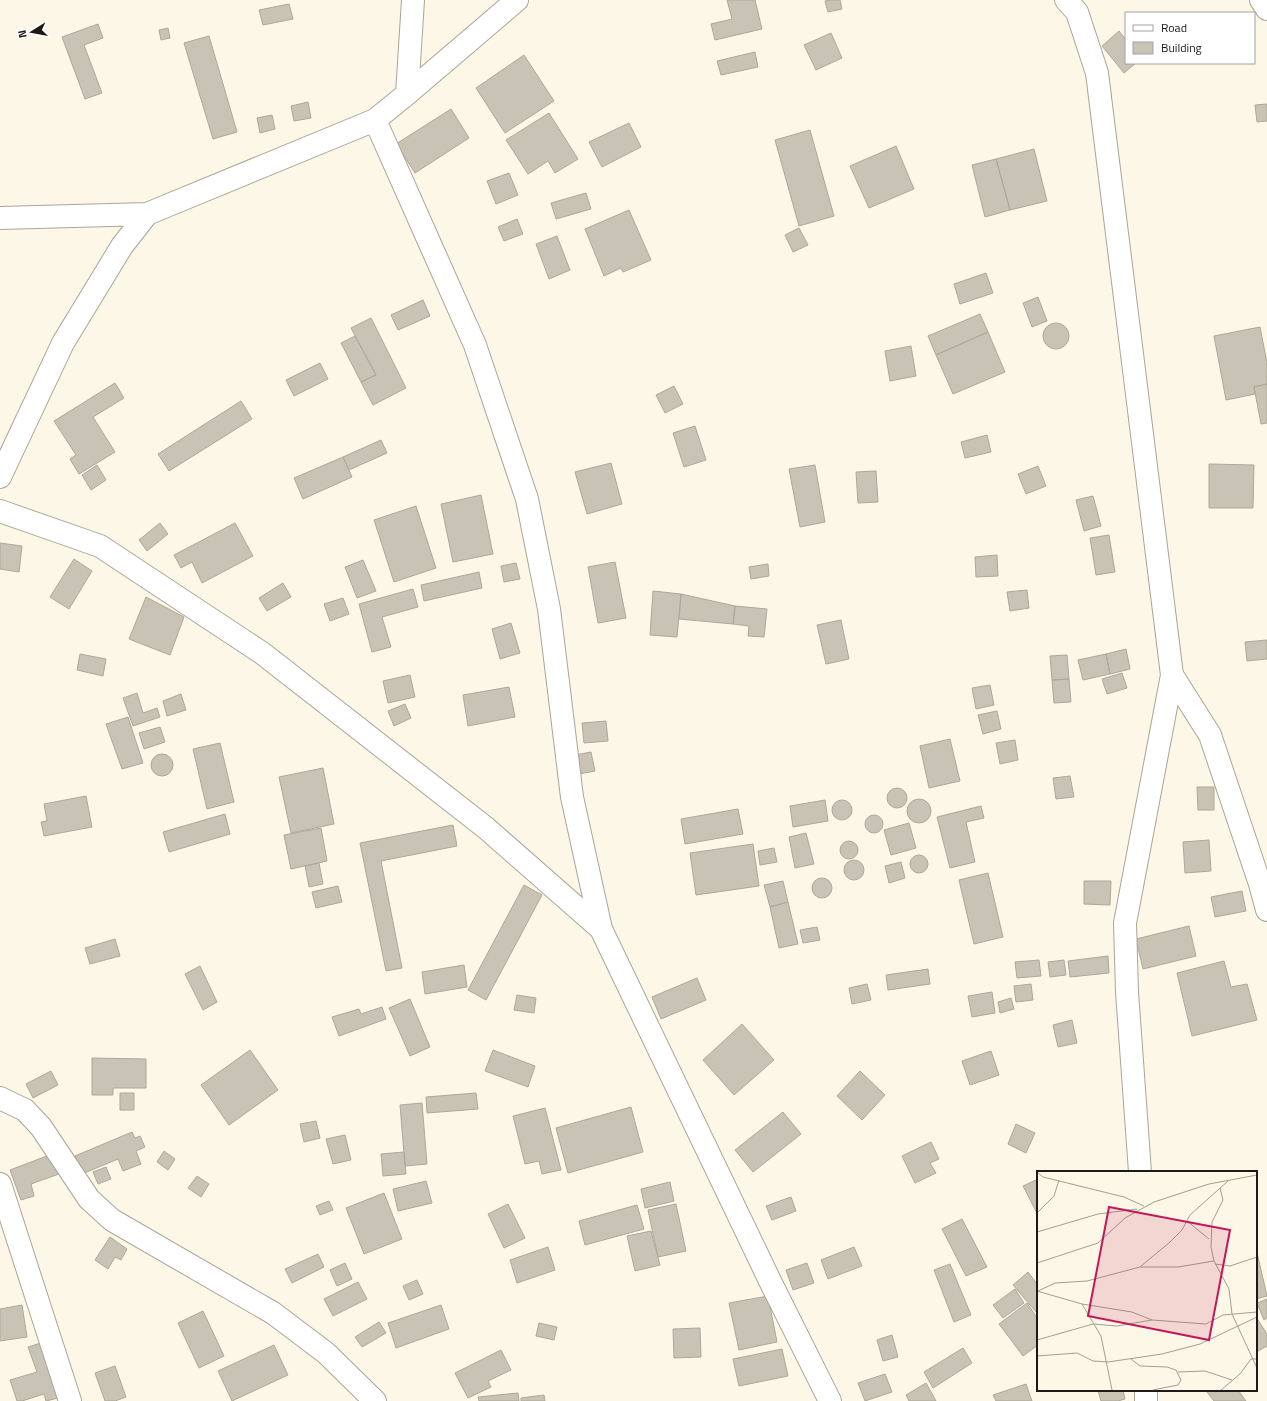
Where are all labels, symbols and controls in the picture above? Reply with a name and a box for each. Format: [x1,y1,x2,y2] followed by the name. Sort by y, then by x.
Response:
[12,12,52,52] north arrow
[1125,12,1255,64] legend
[1161,18,1187,37] text: Road
[14,29,31,39] text: N
[1161,38,1202,57] text: Building
[1037,1171,1257,1391] inset map

